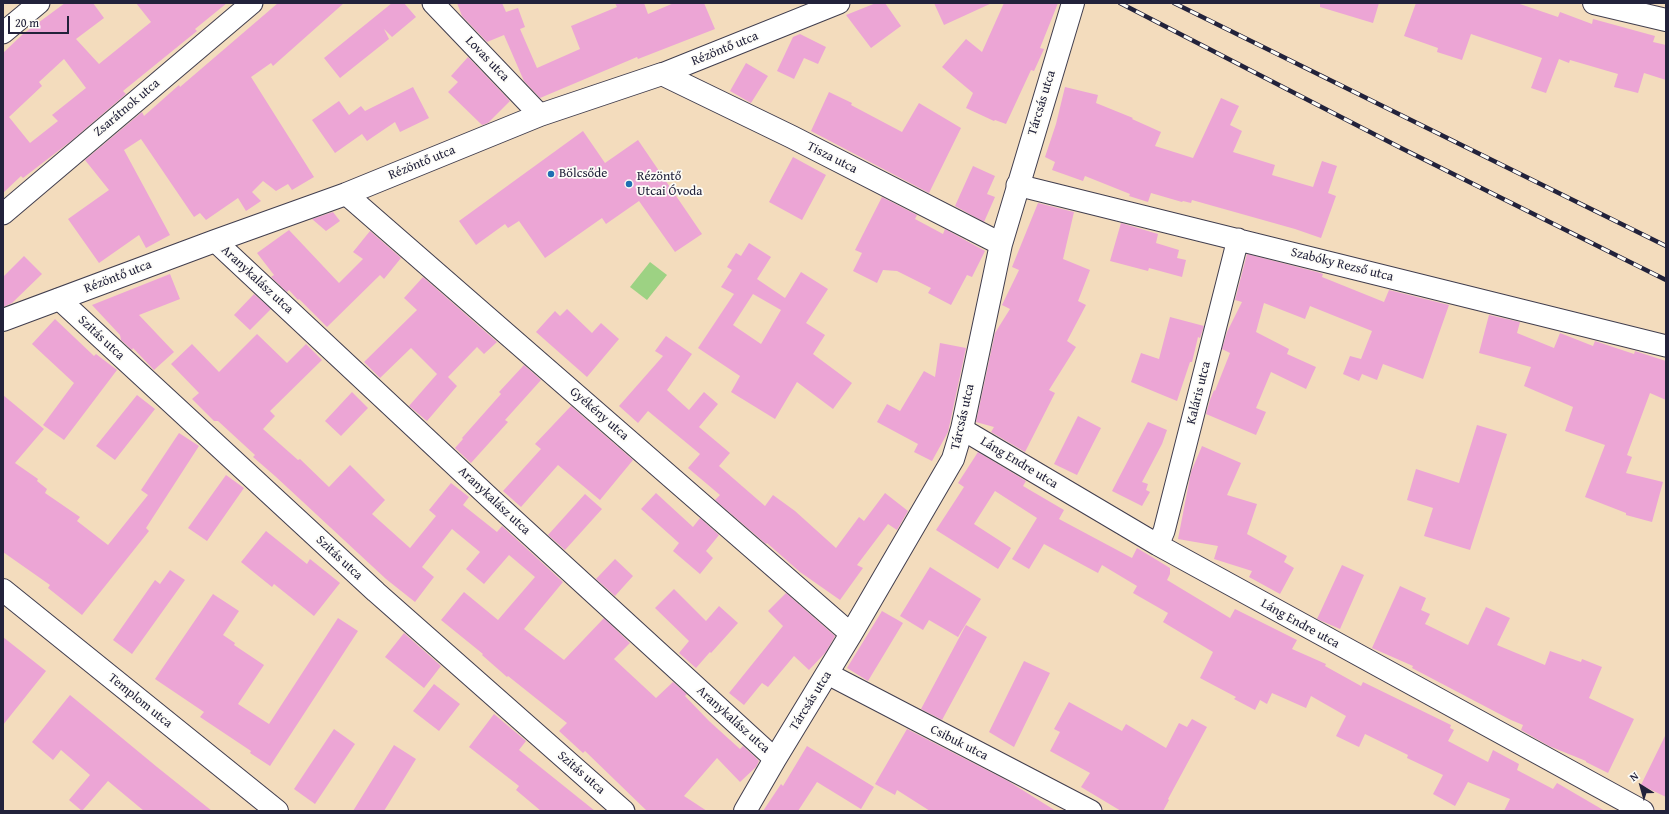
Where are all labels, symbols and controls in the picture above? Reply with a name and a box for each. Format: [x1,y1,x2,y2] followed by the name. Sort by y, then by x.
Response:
[10,8,71,34] scale bar
[15,14,39,31] text: 20 m
[689,29,761,69] street label: Rézöntő utca
[462,33,512,85] street label: Lovas utca
[1025,69,1059,137] street label: Tárcsás utca
[91,76,163,140] street label: Zsarátnok utca
[804,139,860,177] street label: Tisza utca
[386,143,458,183] street label: Rézöntő utca
[559,166,607,182] place label: Bölcsőde
[546,169,556,179] marker: Bölcsőde
[637,169,702,200] place label: Rézöntő Utcai Óvoda
[624,179,634,189] marker: Rézöntő Utcai Óvoda
[218,243,296,317] street label: Aranykalász utca
[1289,245,1395,285] street label: Szabóky Rezső utca
[82,257,154,297] street label: Rézöntő utca
[74,313,128,363] street label: Szitás utca
[1184,360,1214,426] street label: Kaláris utca
[948,382,978,452] street label: Tárcsás utca
[566,384,632,444] street label: Gyékény utca
[977,434,1061,492] street label: Láng Endre utca
[455,464,533,538] street label: Aranykalász utca
[312,533,366,583] street label: Szitás utca
[1258,596,1342,652] street label: Láng Endre utca
[787,668,835,734] street label: Tárcsás utca
[105,670,175,732] street label: Templom utca
[693,683,773,757] street label: Aranykalász utca
[928,722,990,764] street label: Csibuk utca
[554,748,608,798] street label: Szitás utca
[1621,766,1661,806] north arrow
[1626,768,1642,785] text: N

